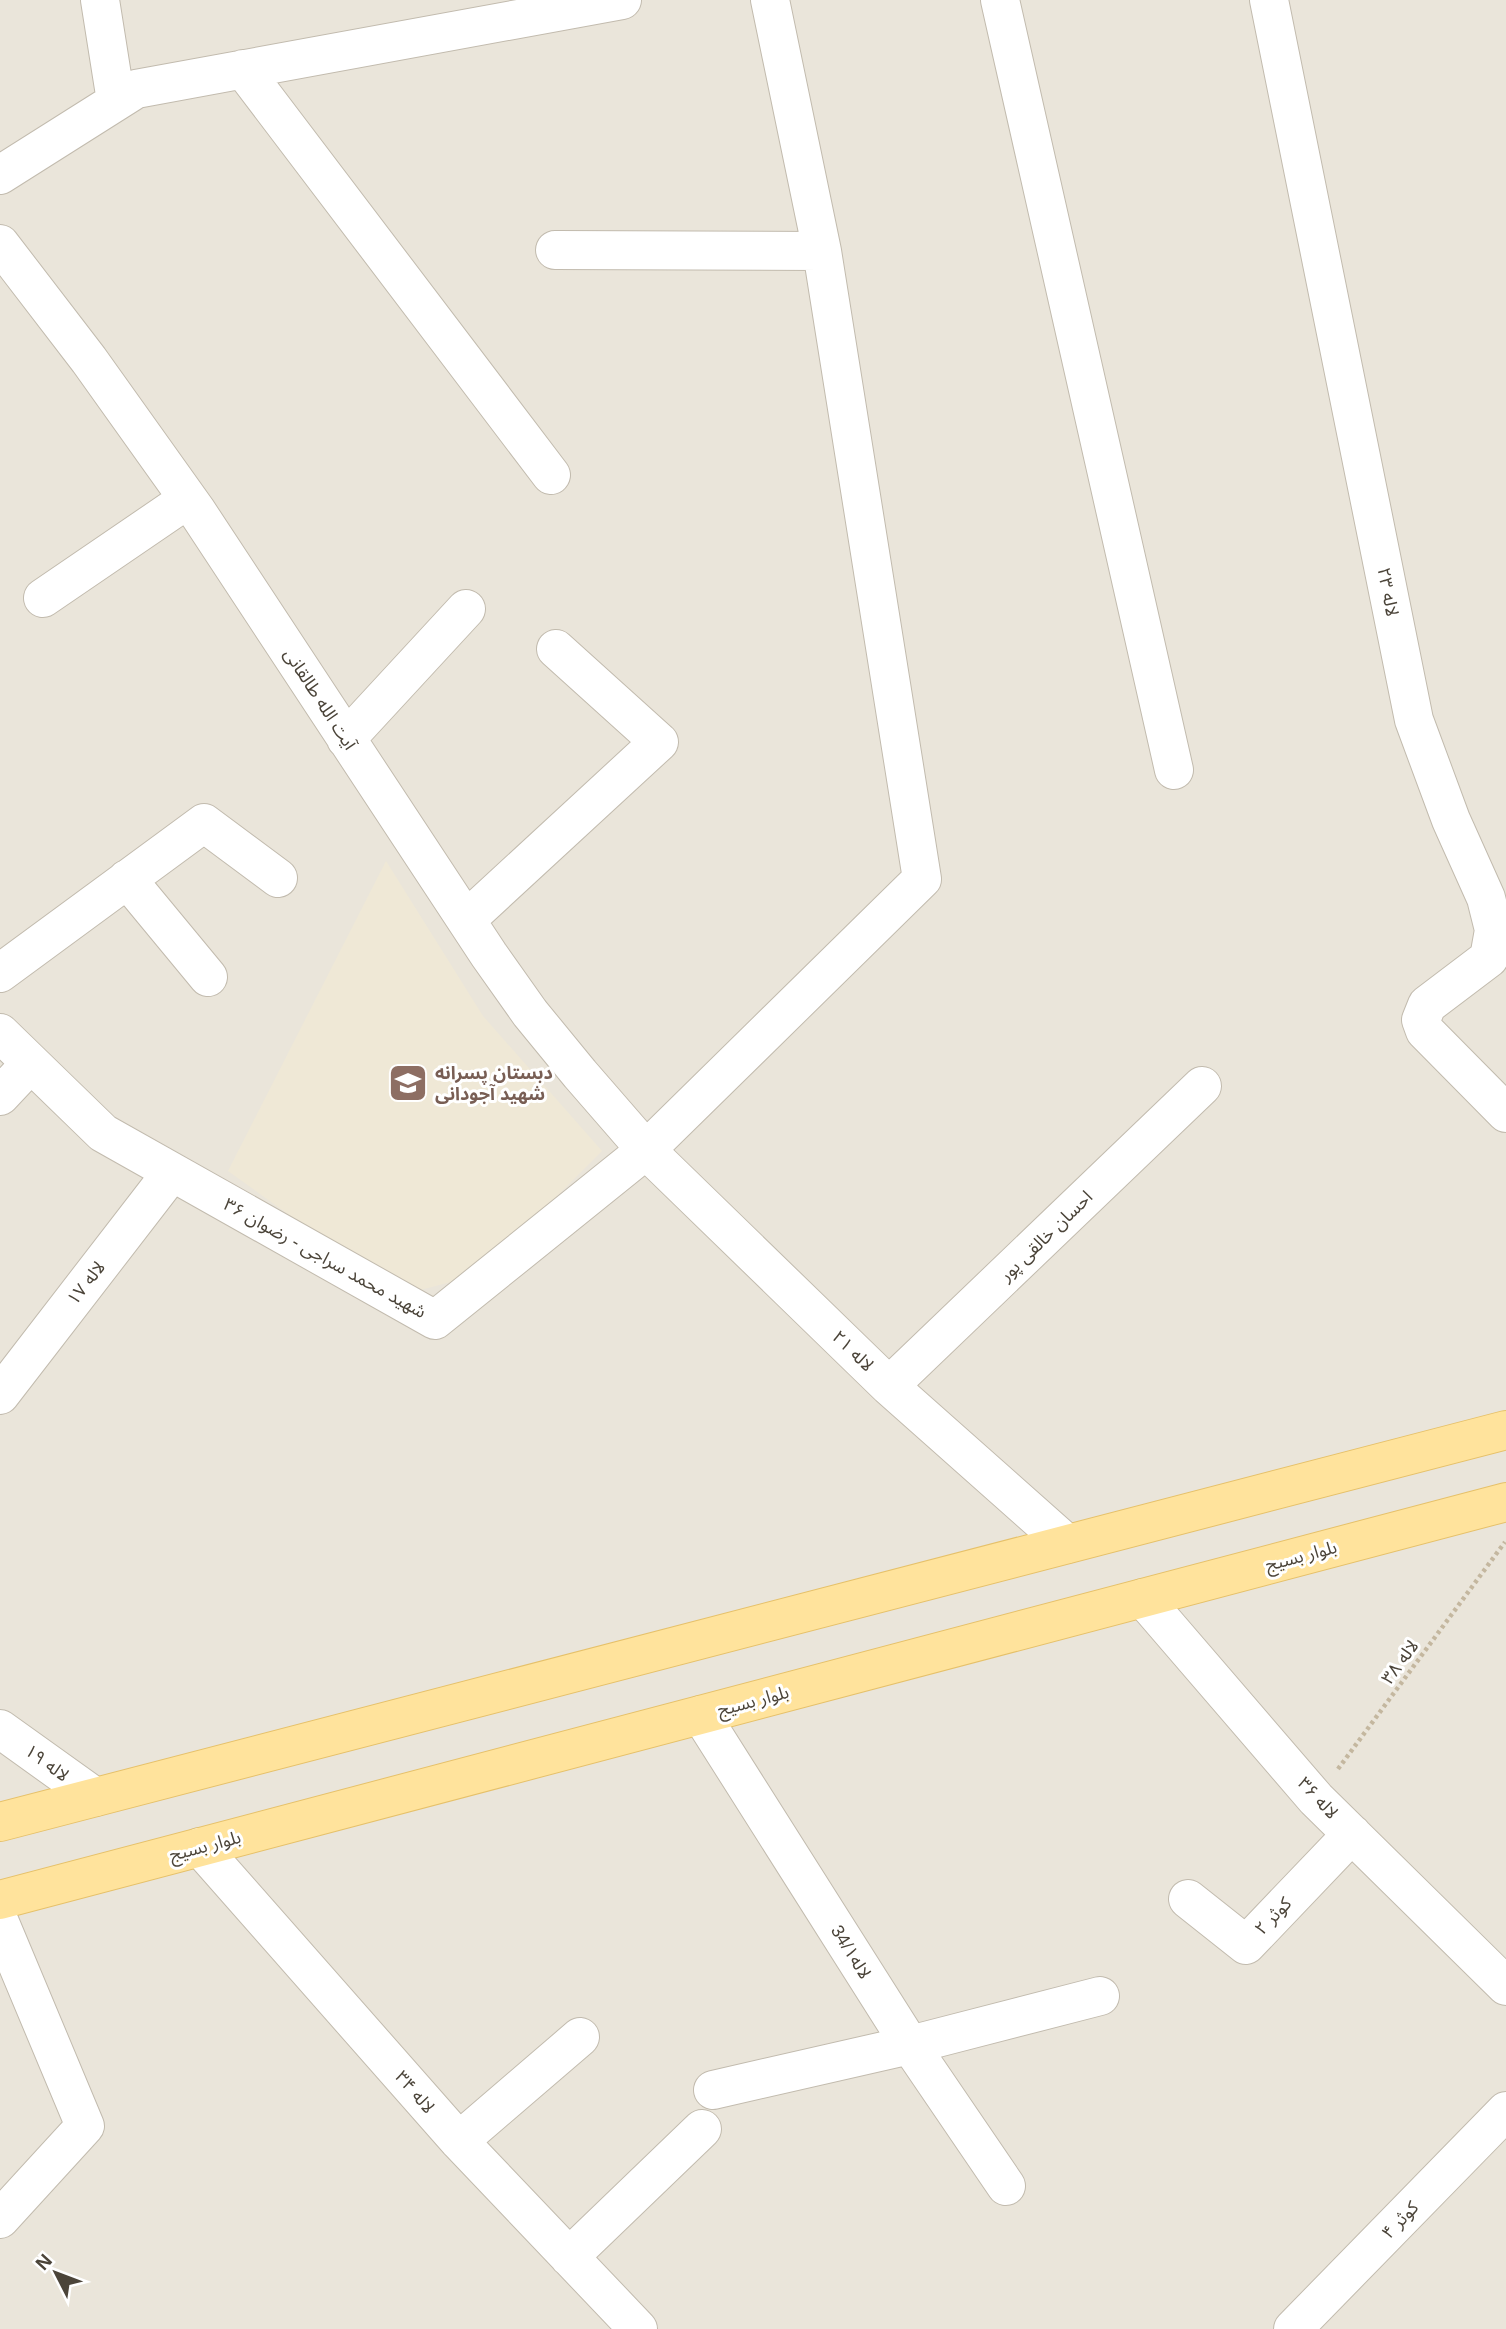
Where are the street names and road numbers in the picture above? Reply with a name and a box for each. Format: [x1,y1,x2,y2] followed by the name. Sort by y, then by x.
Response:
[1373,566,1403,618] street label: لاله ۲۳
[279,645,361,755] street label: آیت الله طالقانی
[995,1187,1097,1287] street label: احسان خالقی پور
[220,1194,430,1323] street label: شهید محمد سراجی - رضوان ۳۶
[63,1257,109,1309] street label: لاله ۱۷
[828,1327,878,1375] street label: لاله ۲۱
[1263,1537,1340,1578] street label: بلوار بسیج
[1377,1636,1423,1688] street label: لاله ۳۸
[715,1682,792,1723] street label: بلوار بسیج
[21,1740,73,1786] street label: لاله ۱۹
[1294,1773,1342,1823] street label: لاله ۳۶
[167,1827,244,1868] street label: بلوار بسیج
[1251,1893,1296,1939] street label: کوثر ۲
[827,1922,875,1982] street label: لاله34/۱
[391,2067,439,2117] street label: لاله ۳۴
[1378,2197,1423,2243] street label: کوثر ۴

